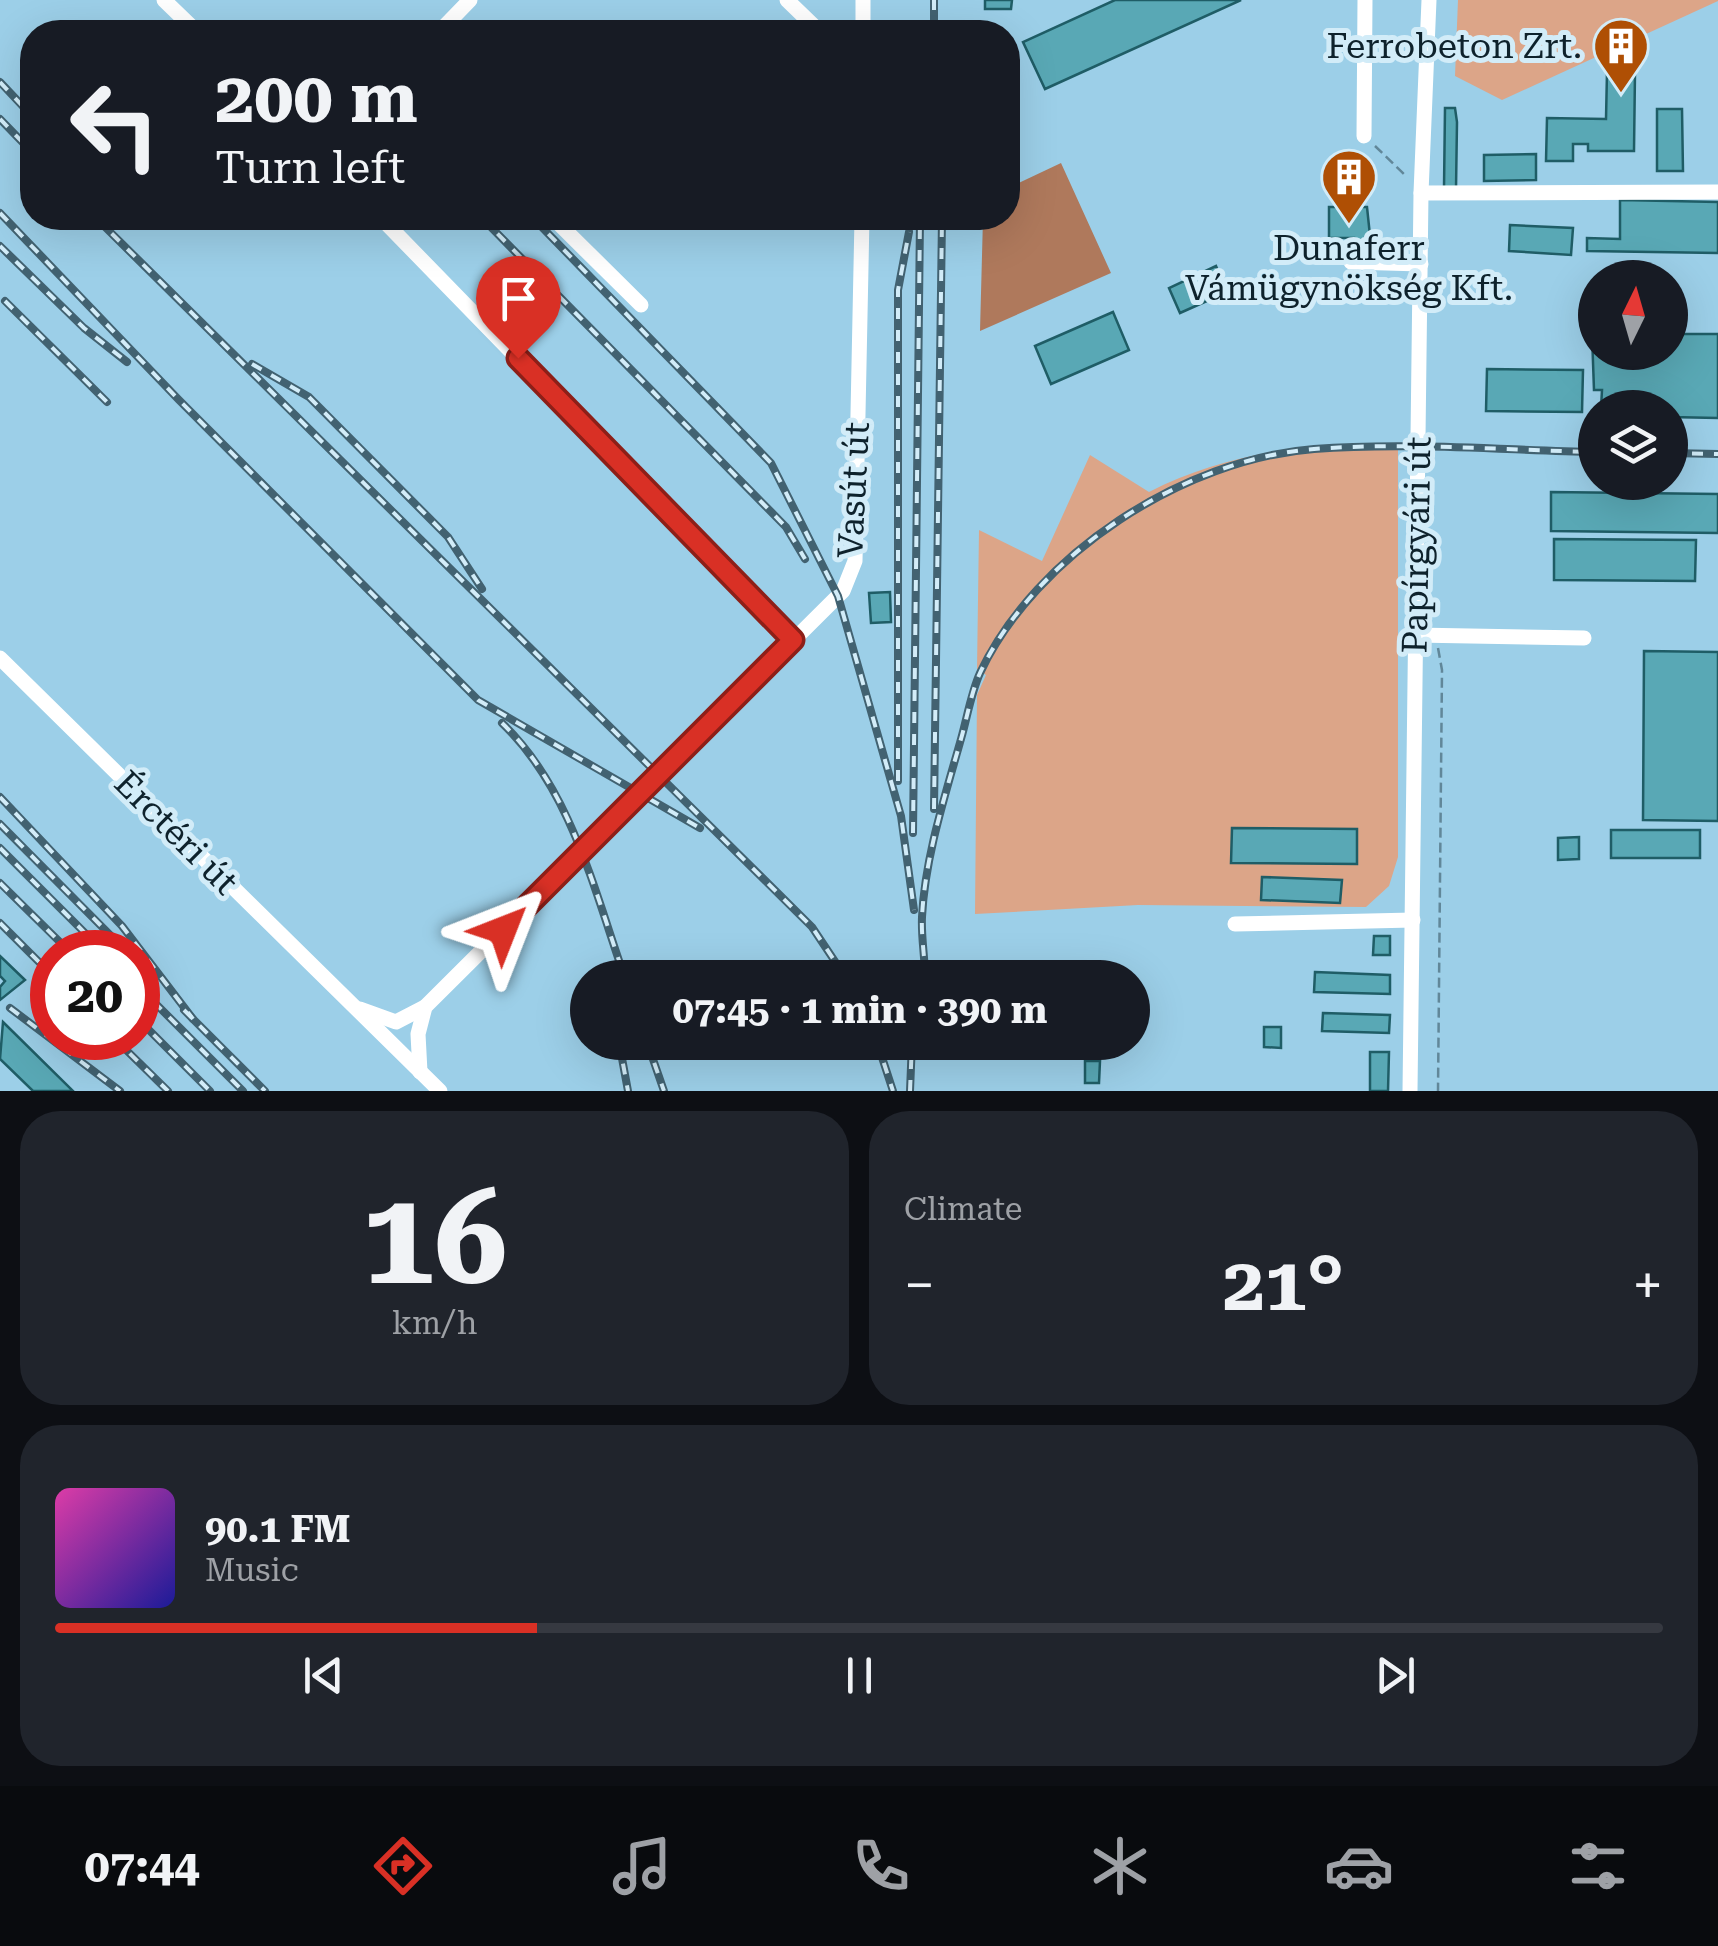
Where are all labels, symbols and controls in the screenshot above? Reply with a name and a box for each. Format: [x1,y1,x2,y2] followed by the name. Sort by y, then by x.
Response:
[1591,16,1651,95] building icon: Ferrobeton Zrt.
[1327,26,1582,67] place label: Ferrobeton Zrt.
[215,57,418,139] text: 200 m
[50,60,180,190] icon: left
[215,141,405,194] text: Turn left
[1319,147,1379,226] building icon: Dunaferr Vámügynökség Kft.
[1185,228,1513,309] place label: Dunaferr Vámügynökség Kft.
[476,256,561,359] pin
[1578,260,1688,370] north arrow
[1578,260,1688,500] map controls
[491,271,546,326] icon: arrive
[1578,390,1688,500] button: layers
[830,421,878,559] street label: Vasút út
[1395,436,1439,654] street label: Papírgyári út
[106,763,246,903] street label: Érctéri út
[451,878,555,982] position arrow
[30,930,160,1060] speed limit sign: 20
[673,988,1047,1032] text: 07:45 · 1 min · 390 m
[362,1162,507,1315] text: 16
[904,1190,1022,1228] text: Climate
[1223,1240,1344,1328] text: 21°
[904,1253,935,1317] text: −
[1632,1253,1663,1317] text: +
[392,1304,477,1342] text: km/h
[205,1507,351,1551] text: 90.1 FM
[205,1551,299,1589] text: Music
[296,1648,351,1703] icon: previous
[832,1648,887,1703] icon: pause
[1368,1648,1423,1703] icon: next
[368,1831,438,1901] icon: directions
[607,1831,677,1901] icon: music
[846,1831,916,1901] icon: phone
[1085,1831,1155,1901] icon: climate
[1324,1831,1394,1901] icon: car
[1563,1831,1633,1901] icon: filters
[85,1840,199,1893] text: 07:44

